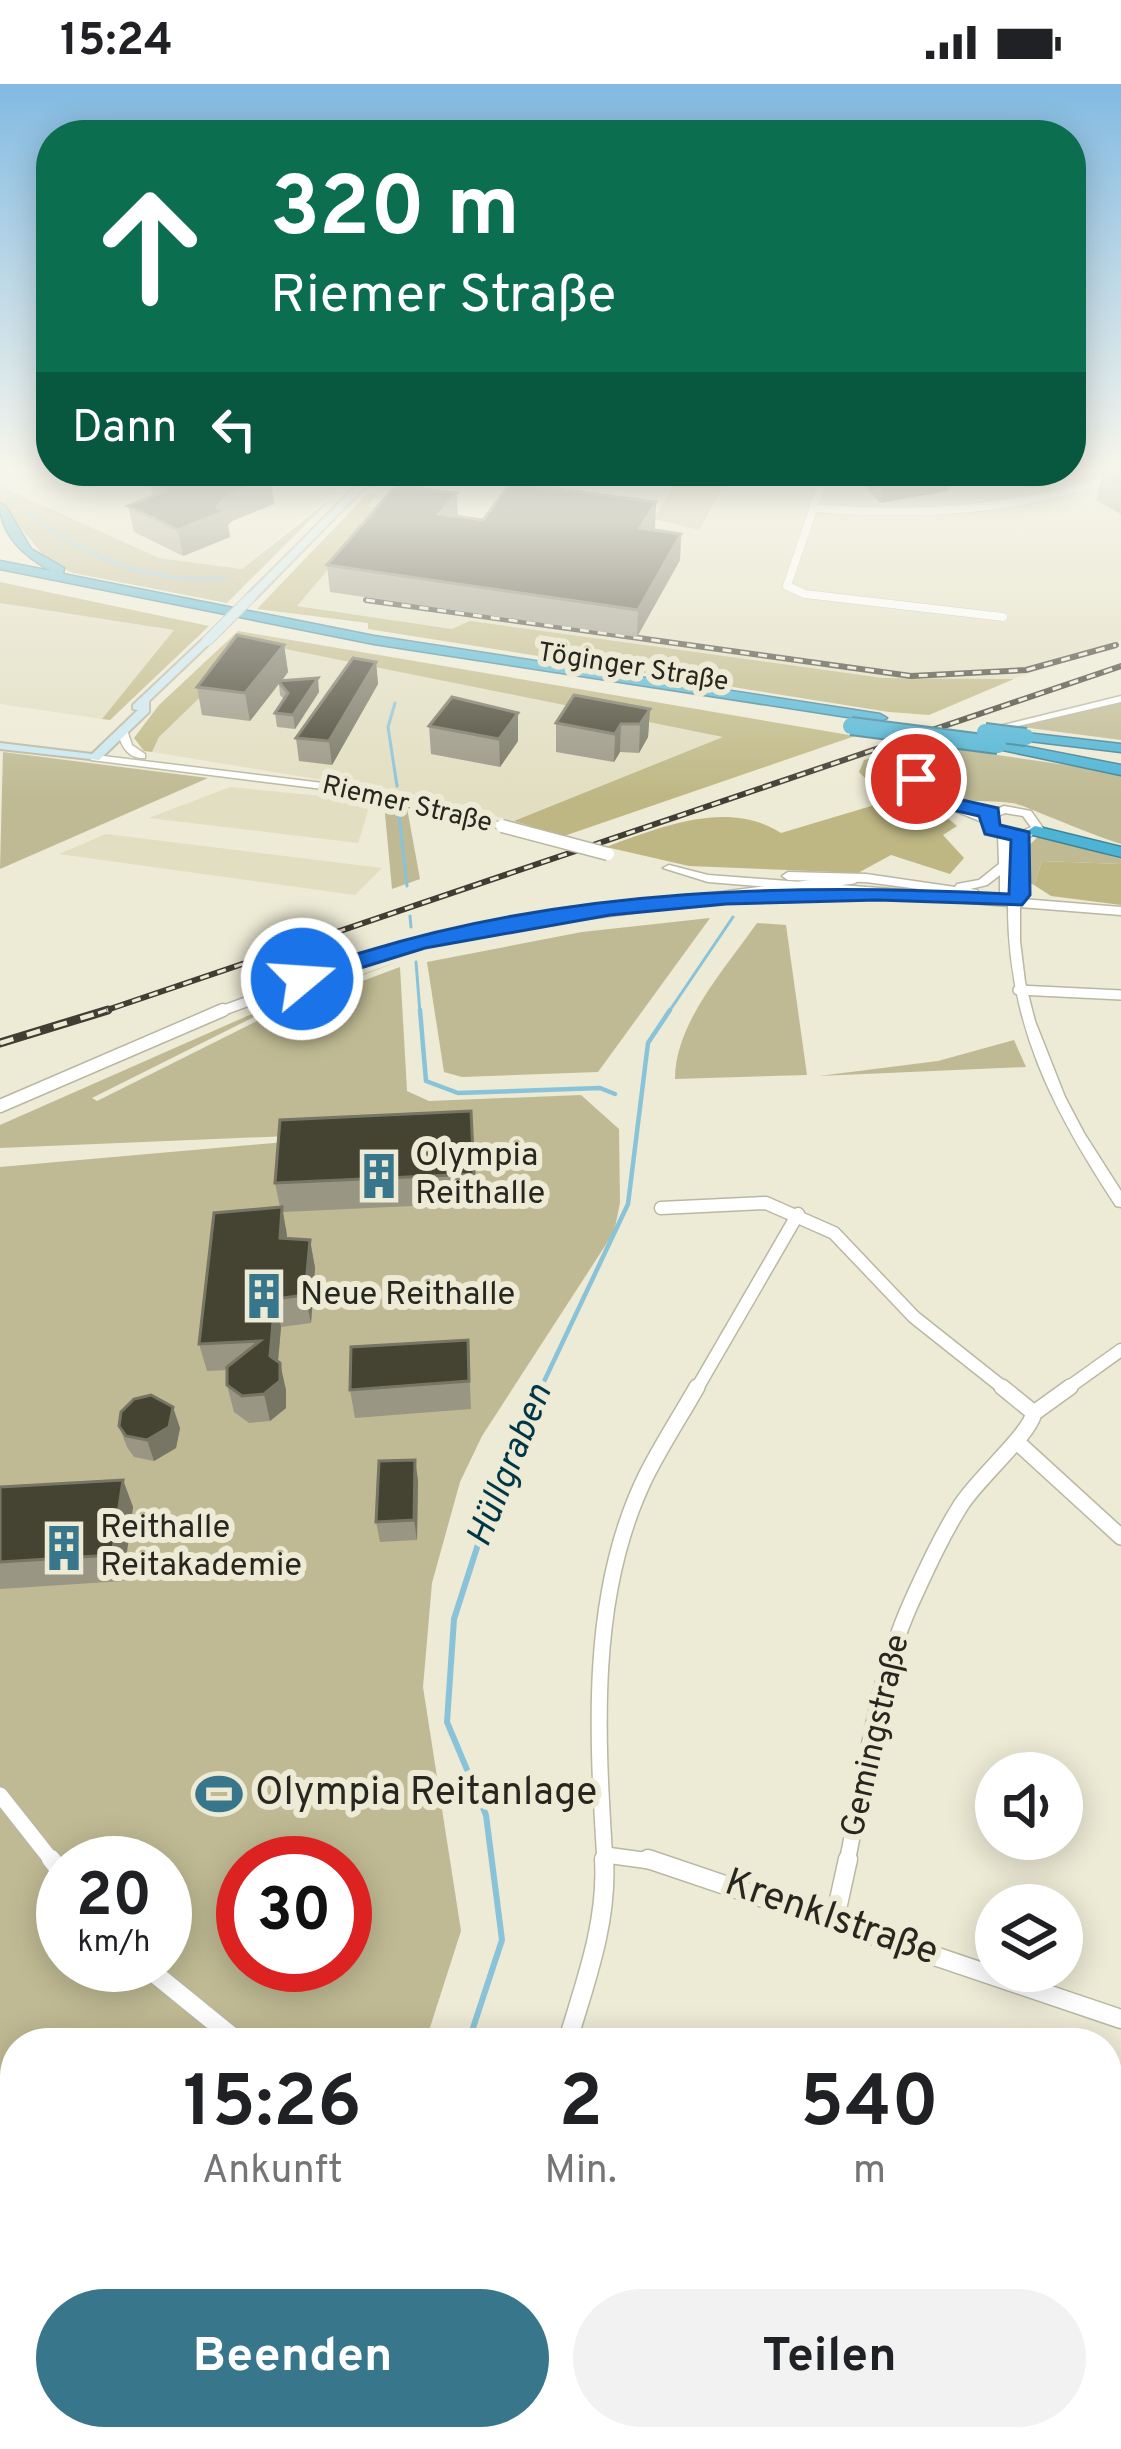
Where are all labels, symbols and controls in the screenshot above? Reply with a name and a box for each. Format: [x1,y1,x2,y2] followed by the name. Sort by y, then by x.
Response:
[60,14,173,71] text: 15:24
[270,159,520,265] text: 320 m
[72,168,228,324] icon: ahead
[270,263,616,332] text: Riemer Straße
[201,396,267,462] icon: left
[72,401,177,458] text: Dann
[535,636,731,700] street label: Töginger Straße
[865,728,967,830] pin
[883,746,949,812] icon: arrive
[319,769,495,841] street label: Riemer Straße
[239,916,365,1042] position arrow
[415,1136,545,1216] place label: Olympia Reithalle
[354,1151,404,1201] building icon: Olympia Reithalle
[239,1271,289,1321] building icon: Neue Reithalle
[300,1275,515,1317] place label: Neue Reithalle
[458,1378,565,1554] water label: Hüllgraben
[100,1508,302,1588] place label: Reithalle Reitakademie
[39,1523,89,1573] building icon: Reithalle Reitakademie
[833,1631,921,1841] street label: Gemingstraße
[975,1752,1083,1992] map controls
[975,1752,1083,1860] button: sound
[194,1769,244,1819] sports icon: Olympia Reitanlage
[255,1770,597,1819] place label: Olympia Reitanlage
[216,1836,372,1992] speed limit sign: 30
[718,1860,944,1978] street label: Krenklstraße
[76,1861,152,1937] text: 20
[975,1884,1083,1992] button: layers
[78,1925,150,1962] text: km/h
[183,2060,362,2152] text: 15:26
[559,2060,603,2152] text: 2
[800,2060,939,2152] text: 540
[202,2148,343,2197] text: Ankunft
[545,2148,617,2197] text: Min.
[853,2148,886,2197] text: m
[36,2289,549,2427] button: Beenden
[573,2289,1086,2427] button: Teilen

